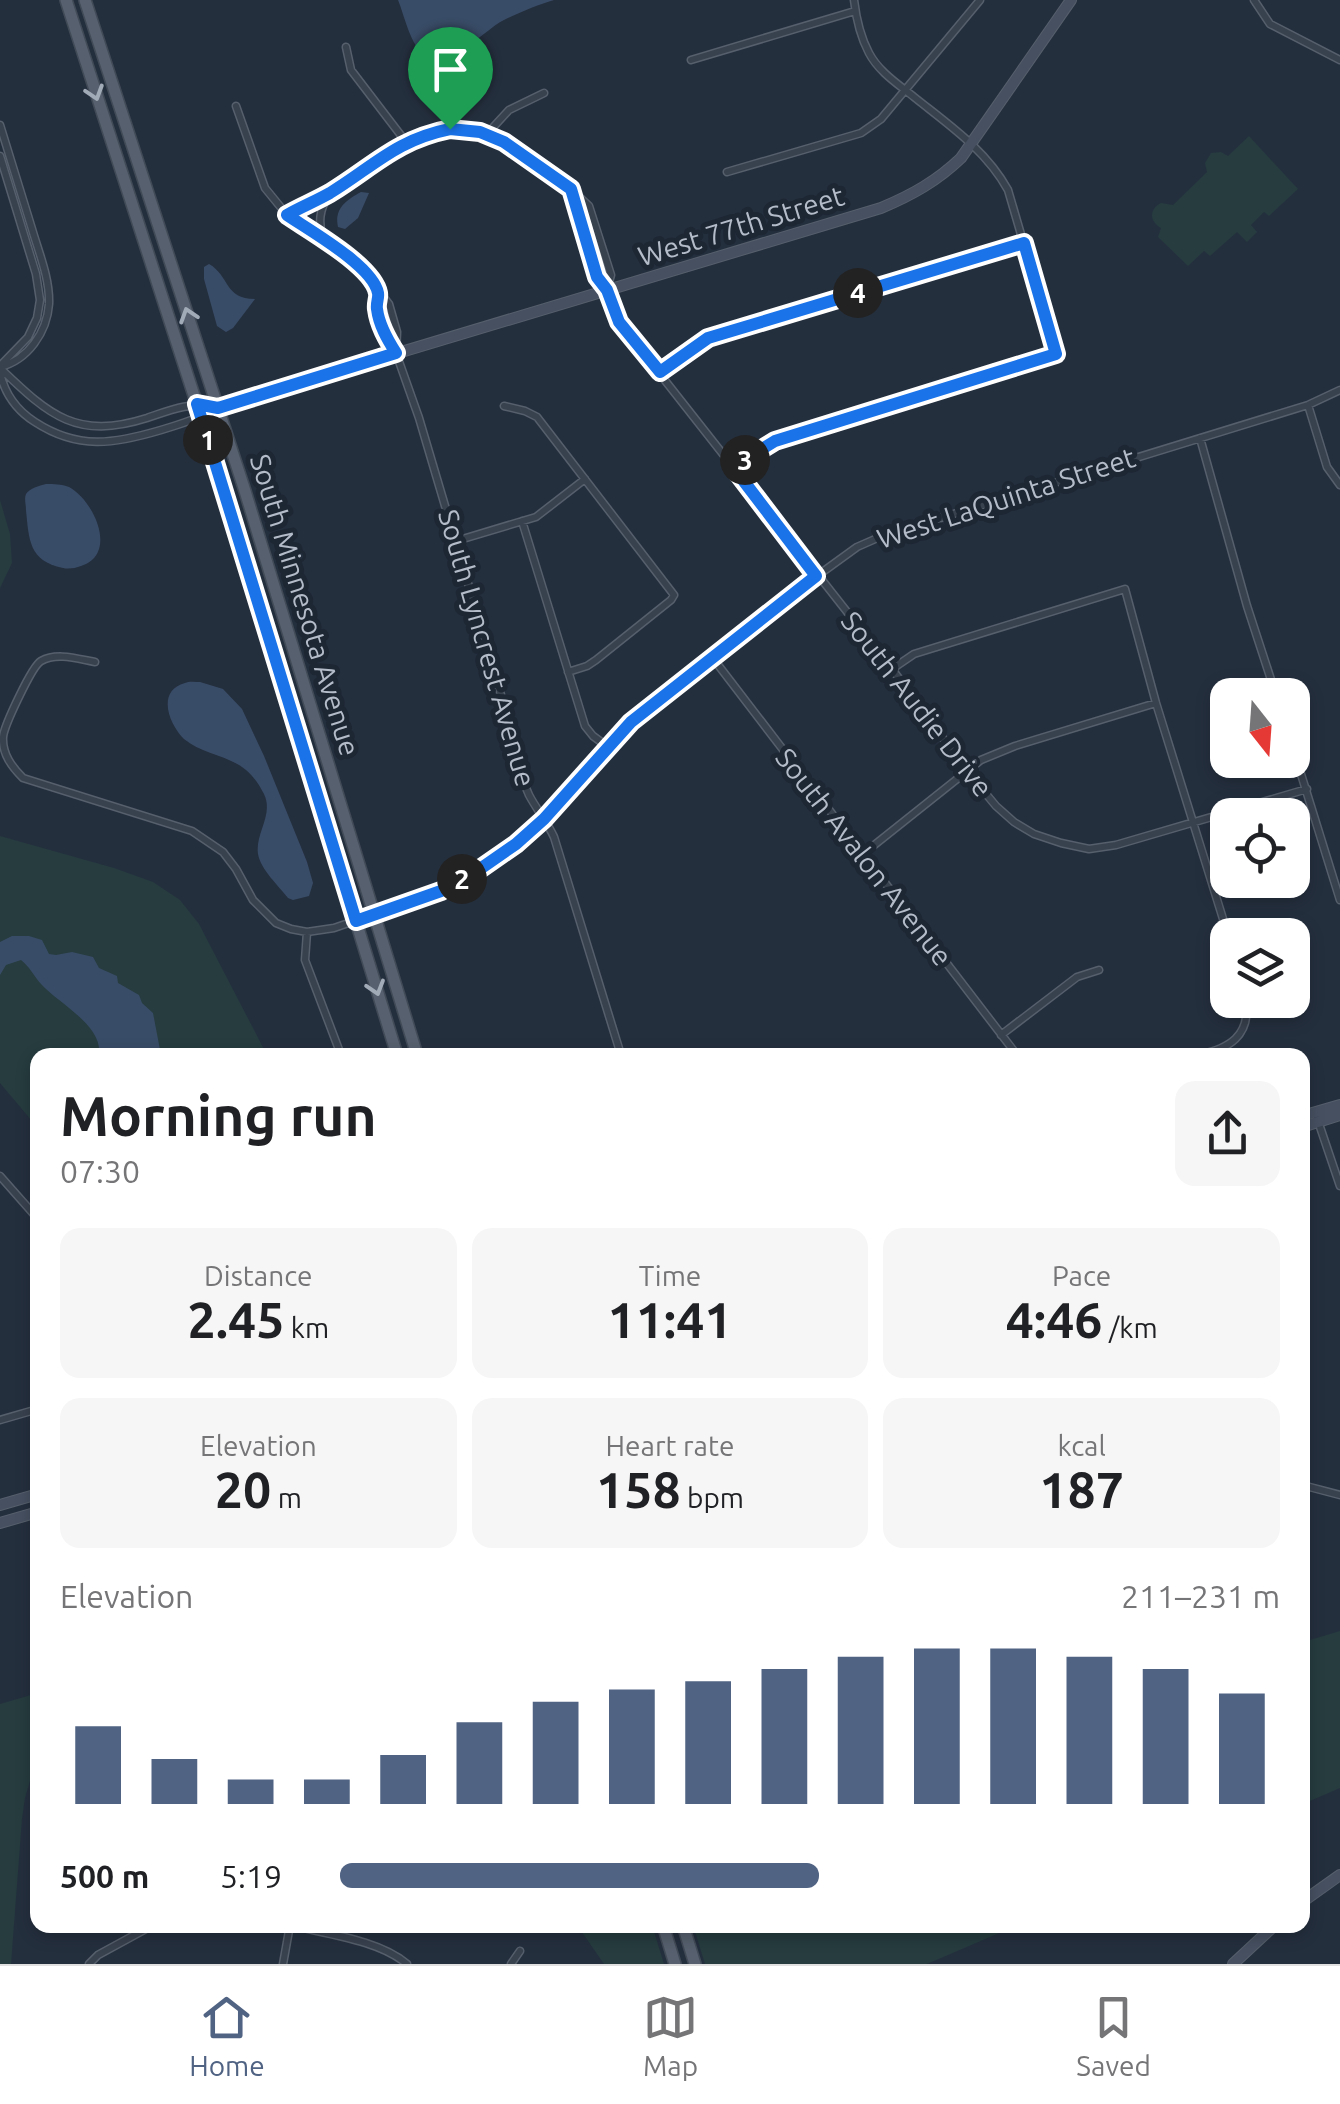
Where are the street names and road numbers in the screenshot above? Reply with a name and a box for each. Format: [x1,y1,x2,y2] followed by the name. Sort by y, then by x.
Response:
[634,179,848,272] street label: West 77th Street
[873,441,1139,554] street label: West LaQuinta Street
[245,450,366,759] street label: South Minnesota Avenue
[433,506,542,790] street label: South Lyncrest Avenue
[836,605,999,802] street label: South Audie Drive
[770,742,959,971] street label: South Avalon Avenue

